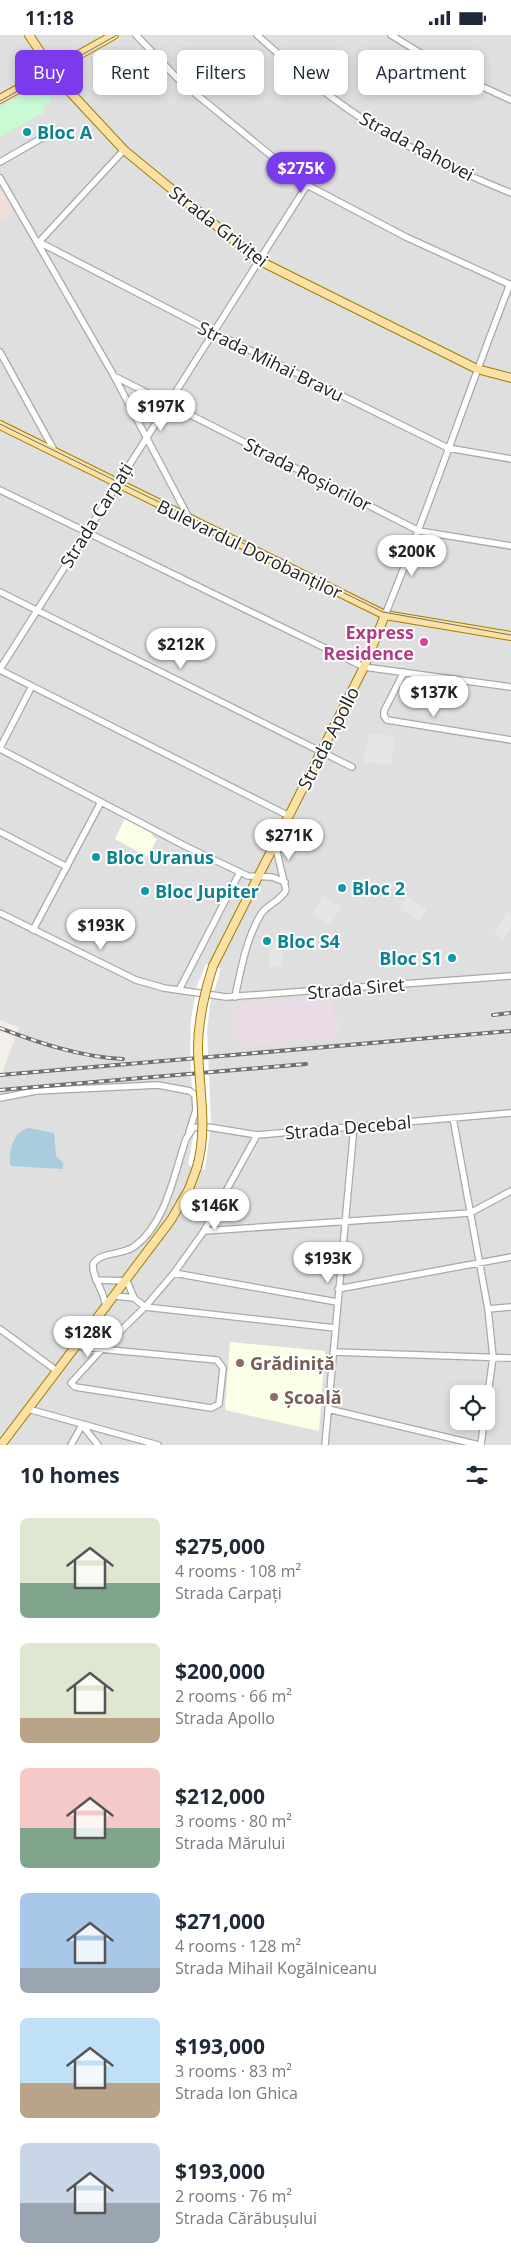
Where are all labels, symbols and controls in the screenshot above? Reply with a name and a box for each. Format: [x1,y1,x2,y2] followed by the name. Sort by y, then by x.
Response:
[25,5,74,31] text: 11:18
[15,50,83,95] chip: Buy
[93,50,167,95] chip: Rent
[177,50,264,95] chip: Filters
[274,50,348,95] chip: New
[358,50,484,95] chip: Apartment
[356,106,478,186] street label: Strada Rahovei
[37,120,93,144] place label: Bloc A
[21,126,33,138] marker: Bloc A
[266,151,336,194] pin: $275K
[277,157,325,179] text: $275K
[165,180,273,272] street label: Strada Griviței
[194,315,348,407] street label: Strada Mihai Bravu
[126,389,196,432] pin: $197K
[137,395,185,417] text: $197K
[240,432,376,517] street label: Strada Roșiorilor
[54,458,138,572] street label: Strada Carpați
[154,494,347,605] street label: Bulevardul Dorobanților
[377,535,447,577] pin: $200K
[388,540,436,562] text: $200K
[323,620,414,665] place label: Express Residence
[146,627,216,670] pin: $212K
[157,633,205,655] text: $212K
[418,636,430,648] marker: Express Residence
[399,675,469,718] pin: $137K
[410,681,458,703] text: $137K
[292,682,364,794] street label: Strada Apollo
[254,819,324,861] pin: $271K
[265,824,313,846] text: $271K
[106,845,214,869] place label: Bloc Uranus
[90,851,102,863] marker: Bloc Uranus
[352,876,405,900] place label: Bloc 2
[155,879,259,903] place label: Bloc Jupiter
[336,882,348,894] marker: Bloc 2
[139,885,151,897] marker: Bloc Jupiter
[66,909,136,951] pin: $193K
[77,914,125,936] text: $193K
[277,929,340,953] place label: Bloc S4
[261,935,273,947] marker: Bloc S4
[379,946,442,970] place label: Bloc S1
[446,952,458,964] marker: Bloc S1
[306,972,406,1004] street label: Strada Siret
[284,1110,412,1144] street label: Strada Decebal
[180,1189,250,1231] pin: $146K
[191,1194,239,1216] text: $146K
[293,1241,363,1284] pin: $193K
[304,1247,352,1269] text: $193K
[53,1315,123,1358] pin: $128K
[64,1321,112,1343] text: $128K
[250,1351,335,1375] place label: Grădiniță
[234,1357,246,1369] marker: Grădiniță
[284,1385,342,1409] place label: Școală
[450,1385,495,1430] map controls
[450,1385,495,1430] button: locate
[268,1391,280,1403] marker: Școală
[20,1461,120,1489] text: 10 homes
[463,1461,491,1489] icon: filters
[175,1532,265,1560] text: $275,000
[60,1538,120,1598] icon: home
[175,1560,301,1582] text: 4 rooms · 108 m²
[175,1582,282,1604] text: Strada Carpați
[175,1657,265,1685] text: $200,000
[60,1663,120,1723] icon: home
[175,1685,292,1707] text: 2 rooms · 66 m²
[175,1707,275,1729] text: Strada Apollo
[175,1782,265,1810] text: $212,000
[60,1788,120,1848] icon: home
[175,1810,292,1832] text: 3 rooms · 80 m²
[175,1832,285,1854] text: Strada Mărului
[175,1907,265,1935] text: $271,000
[60,1913,120,1973] icon: home
[175,1935,301,1957] text: 4 rooms · 128 m²
[175,1957,377,1979] text: Strada Mihail Kogălniceanu
[175,2032,265,2060] text: $193,000
[60,2038,120,2098] icon: home
[175,2060,292,2082] text: 3 rooms · 83 m²
[175,2082,298,2104] text: Strada Ion Ghica
[175,2157,265,2185] text: $193,000
[60,2163,120,2223] icon: home
[175,2185,292,2207] text: 2 rooms · 76 m²
[175,2207,317,2229] text: Strada Cărăbușului

